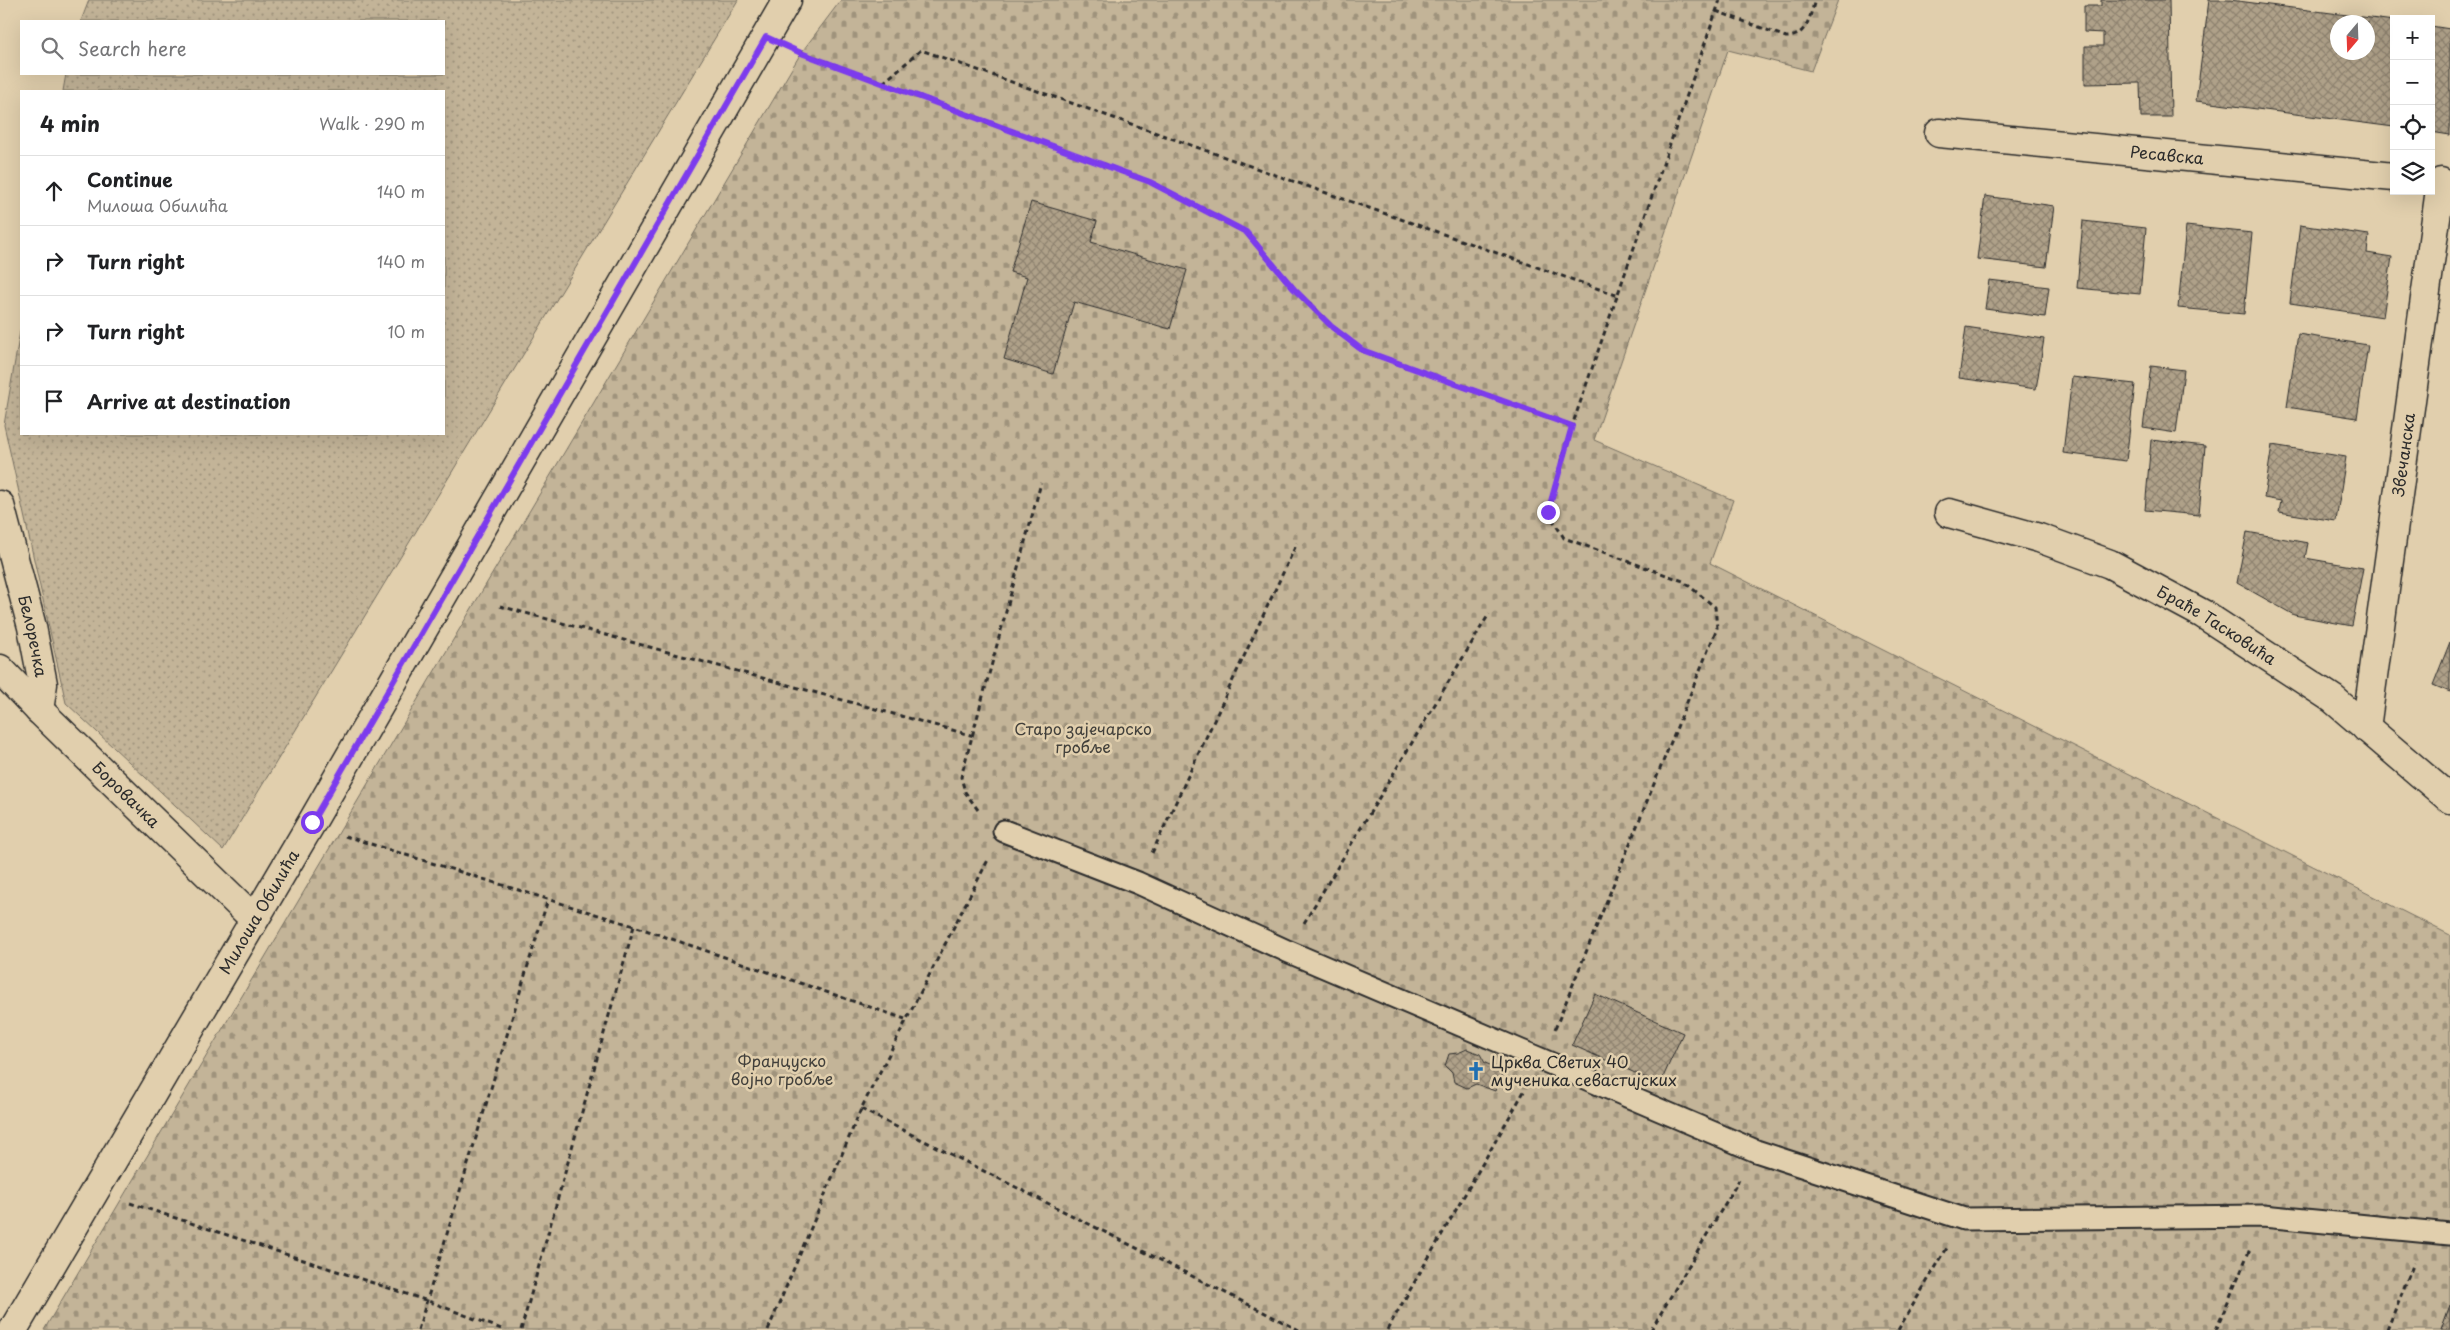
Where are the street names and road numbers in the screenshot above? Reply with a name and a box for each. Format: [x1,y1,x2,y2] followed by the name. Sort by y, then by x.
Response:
[2129,139,2205,170] street label: Ресавска
[2385,411,2420,499] street label: Звечанска
[2153,579,2282,670] street label: Браће Тасковића
[13,592,54,679] street label: Белоречка
[87,755,166,833] street label: Боровачка
[212,845,304,978] street label: Милоша Обилића

